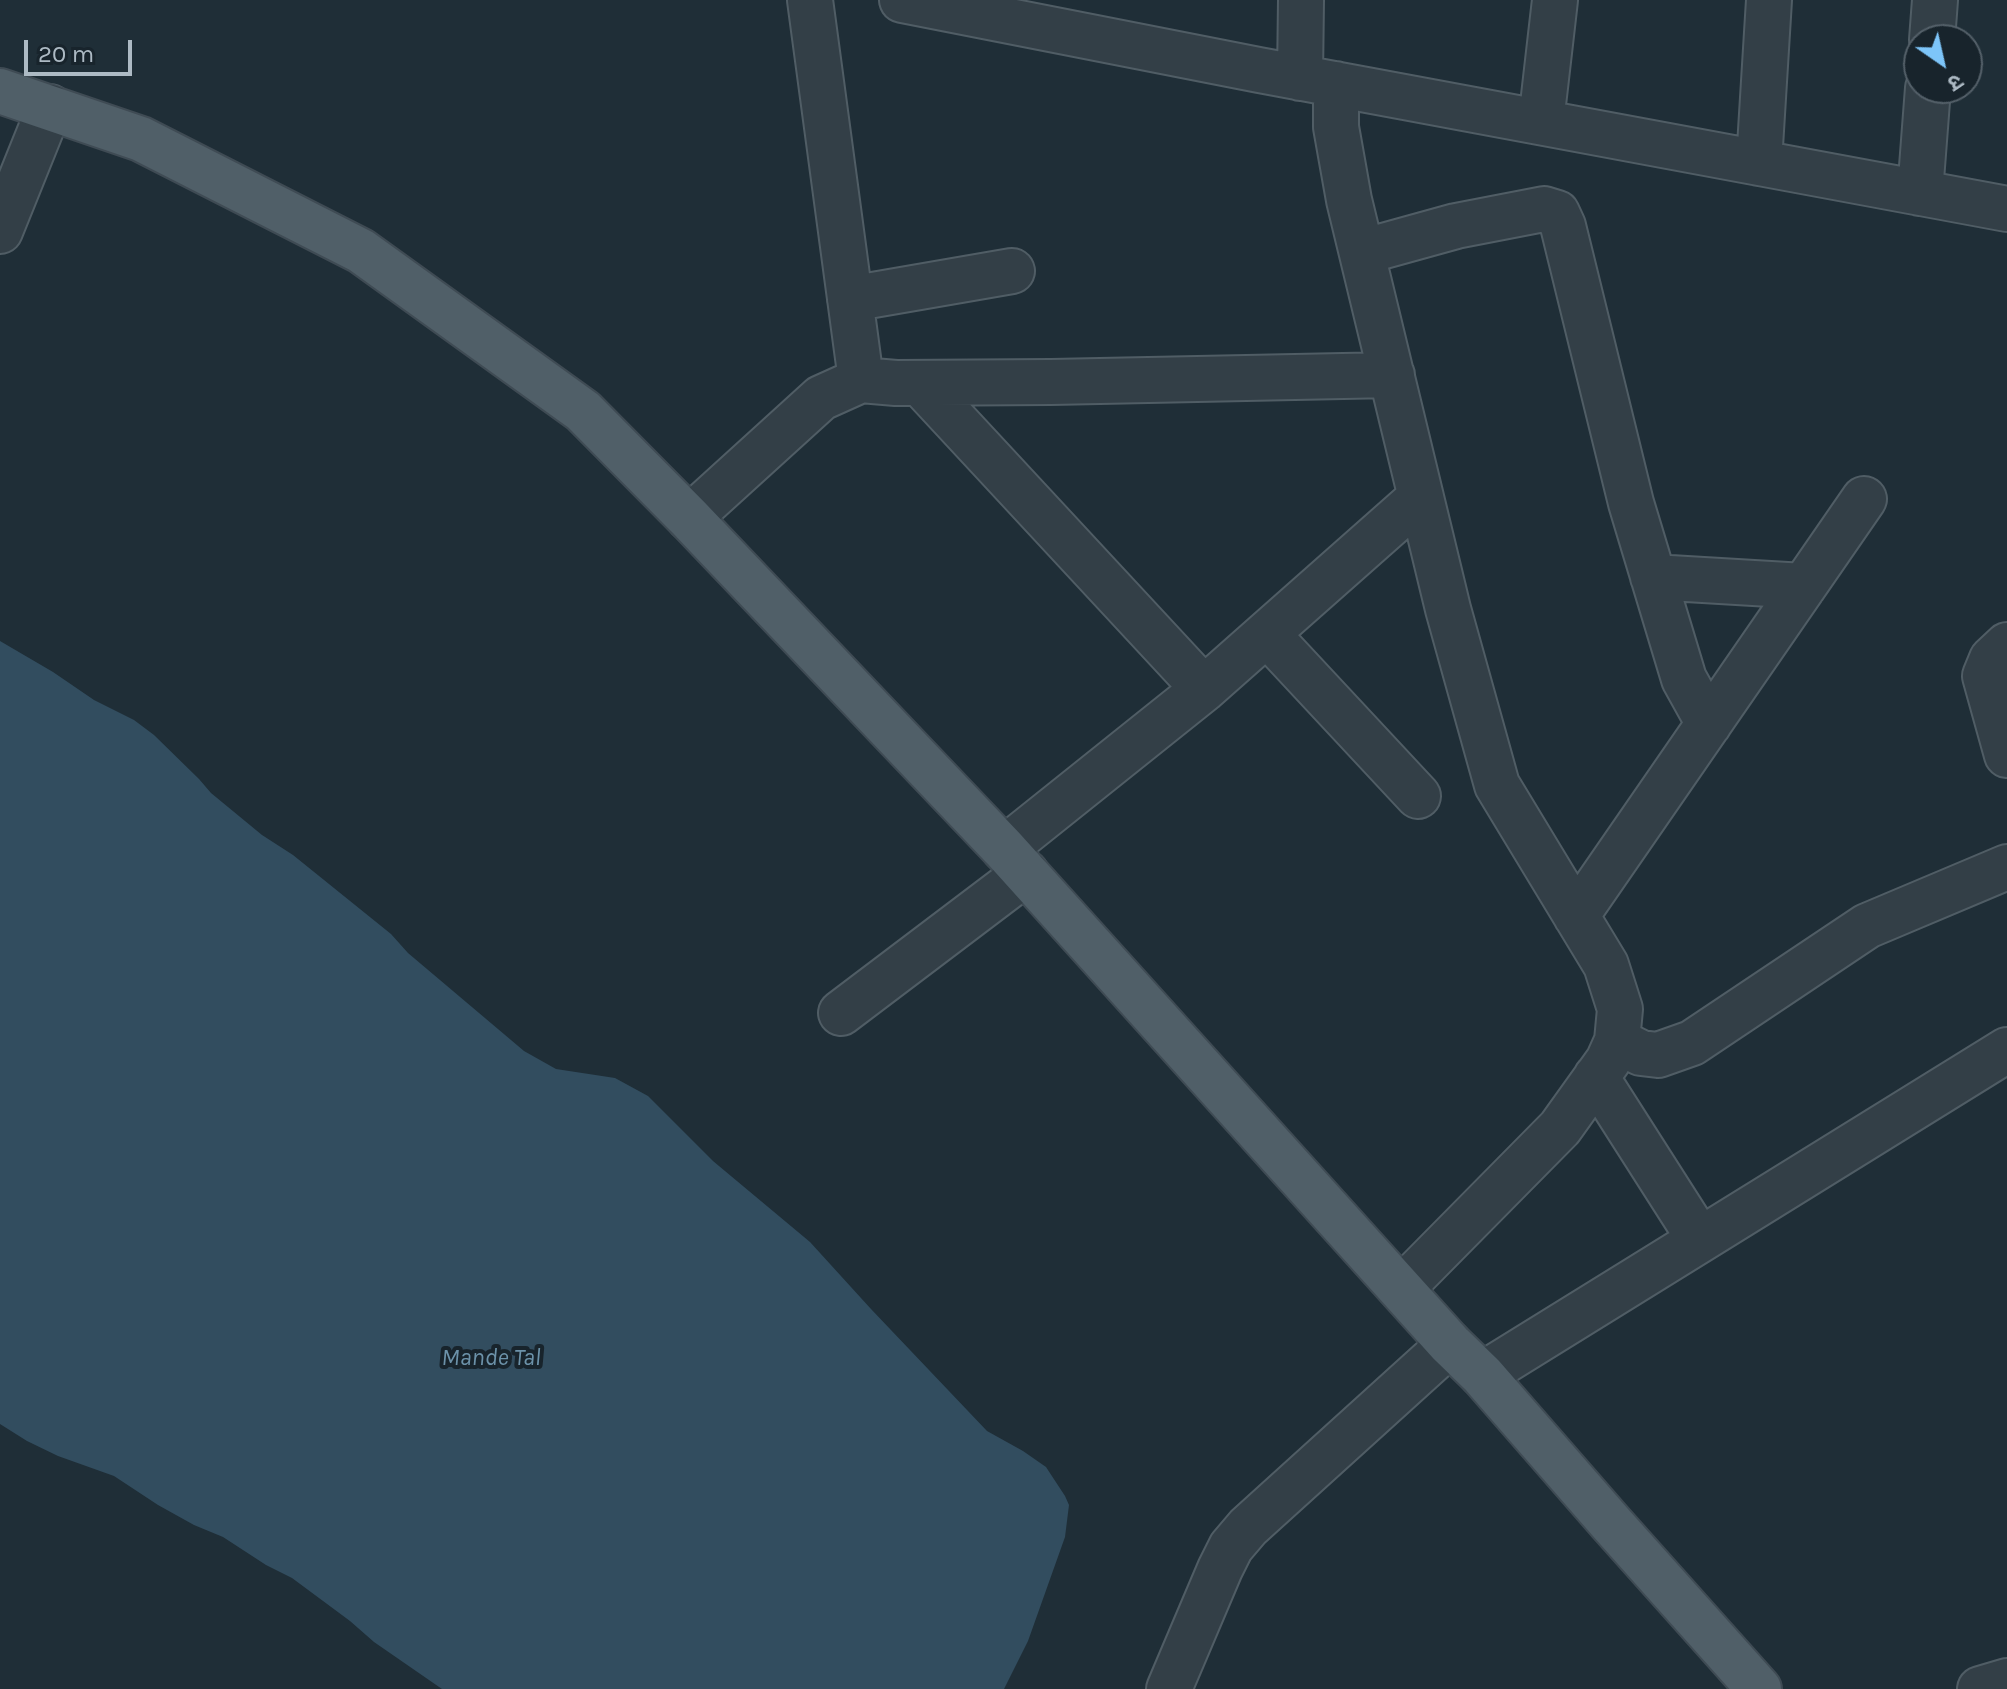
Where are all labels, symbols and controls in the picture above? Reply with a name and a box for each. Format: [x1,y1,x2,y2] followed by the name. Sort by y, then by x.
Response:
[28,24,136,74] scale bar
[1903,24,1983,104] north arrow
[38,40,94,68] text: 20 m
[1943,68,1968,97] text: उ
[441,1344,541,1372] water label: Mande Tal

